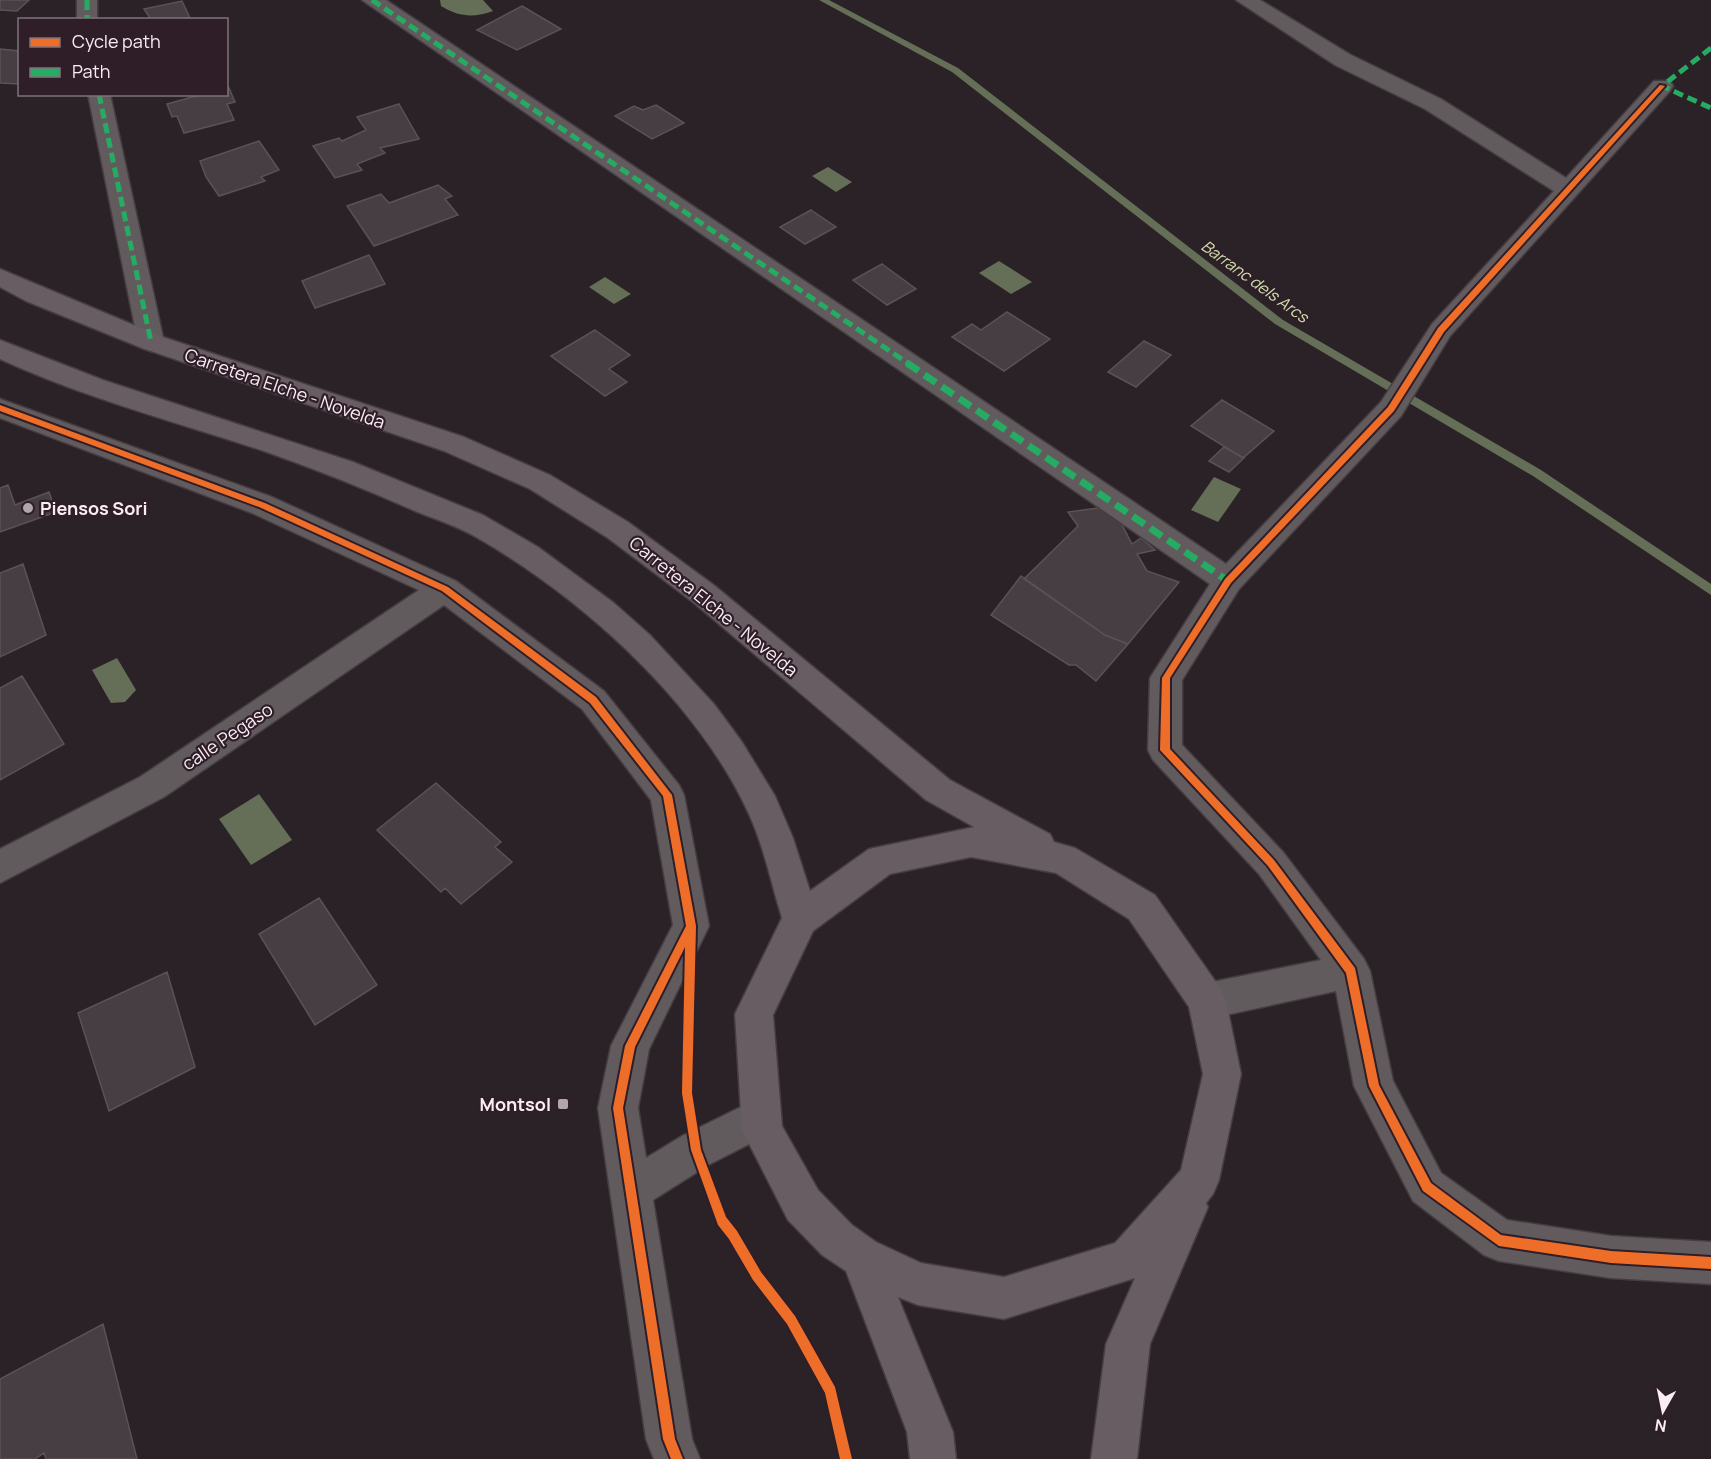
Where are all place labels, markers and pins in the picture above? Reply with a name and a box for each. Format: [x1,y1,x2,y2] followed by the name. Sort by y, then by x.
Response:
[40,496,148,520] place label: Piensos Sori
[21,501,35,515] marker: Piensos Sori
[480,1092,551,1116] place label: Montsol
[556,1097,570,1111] marker: Montsol

